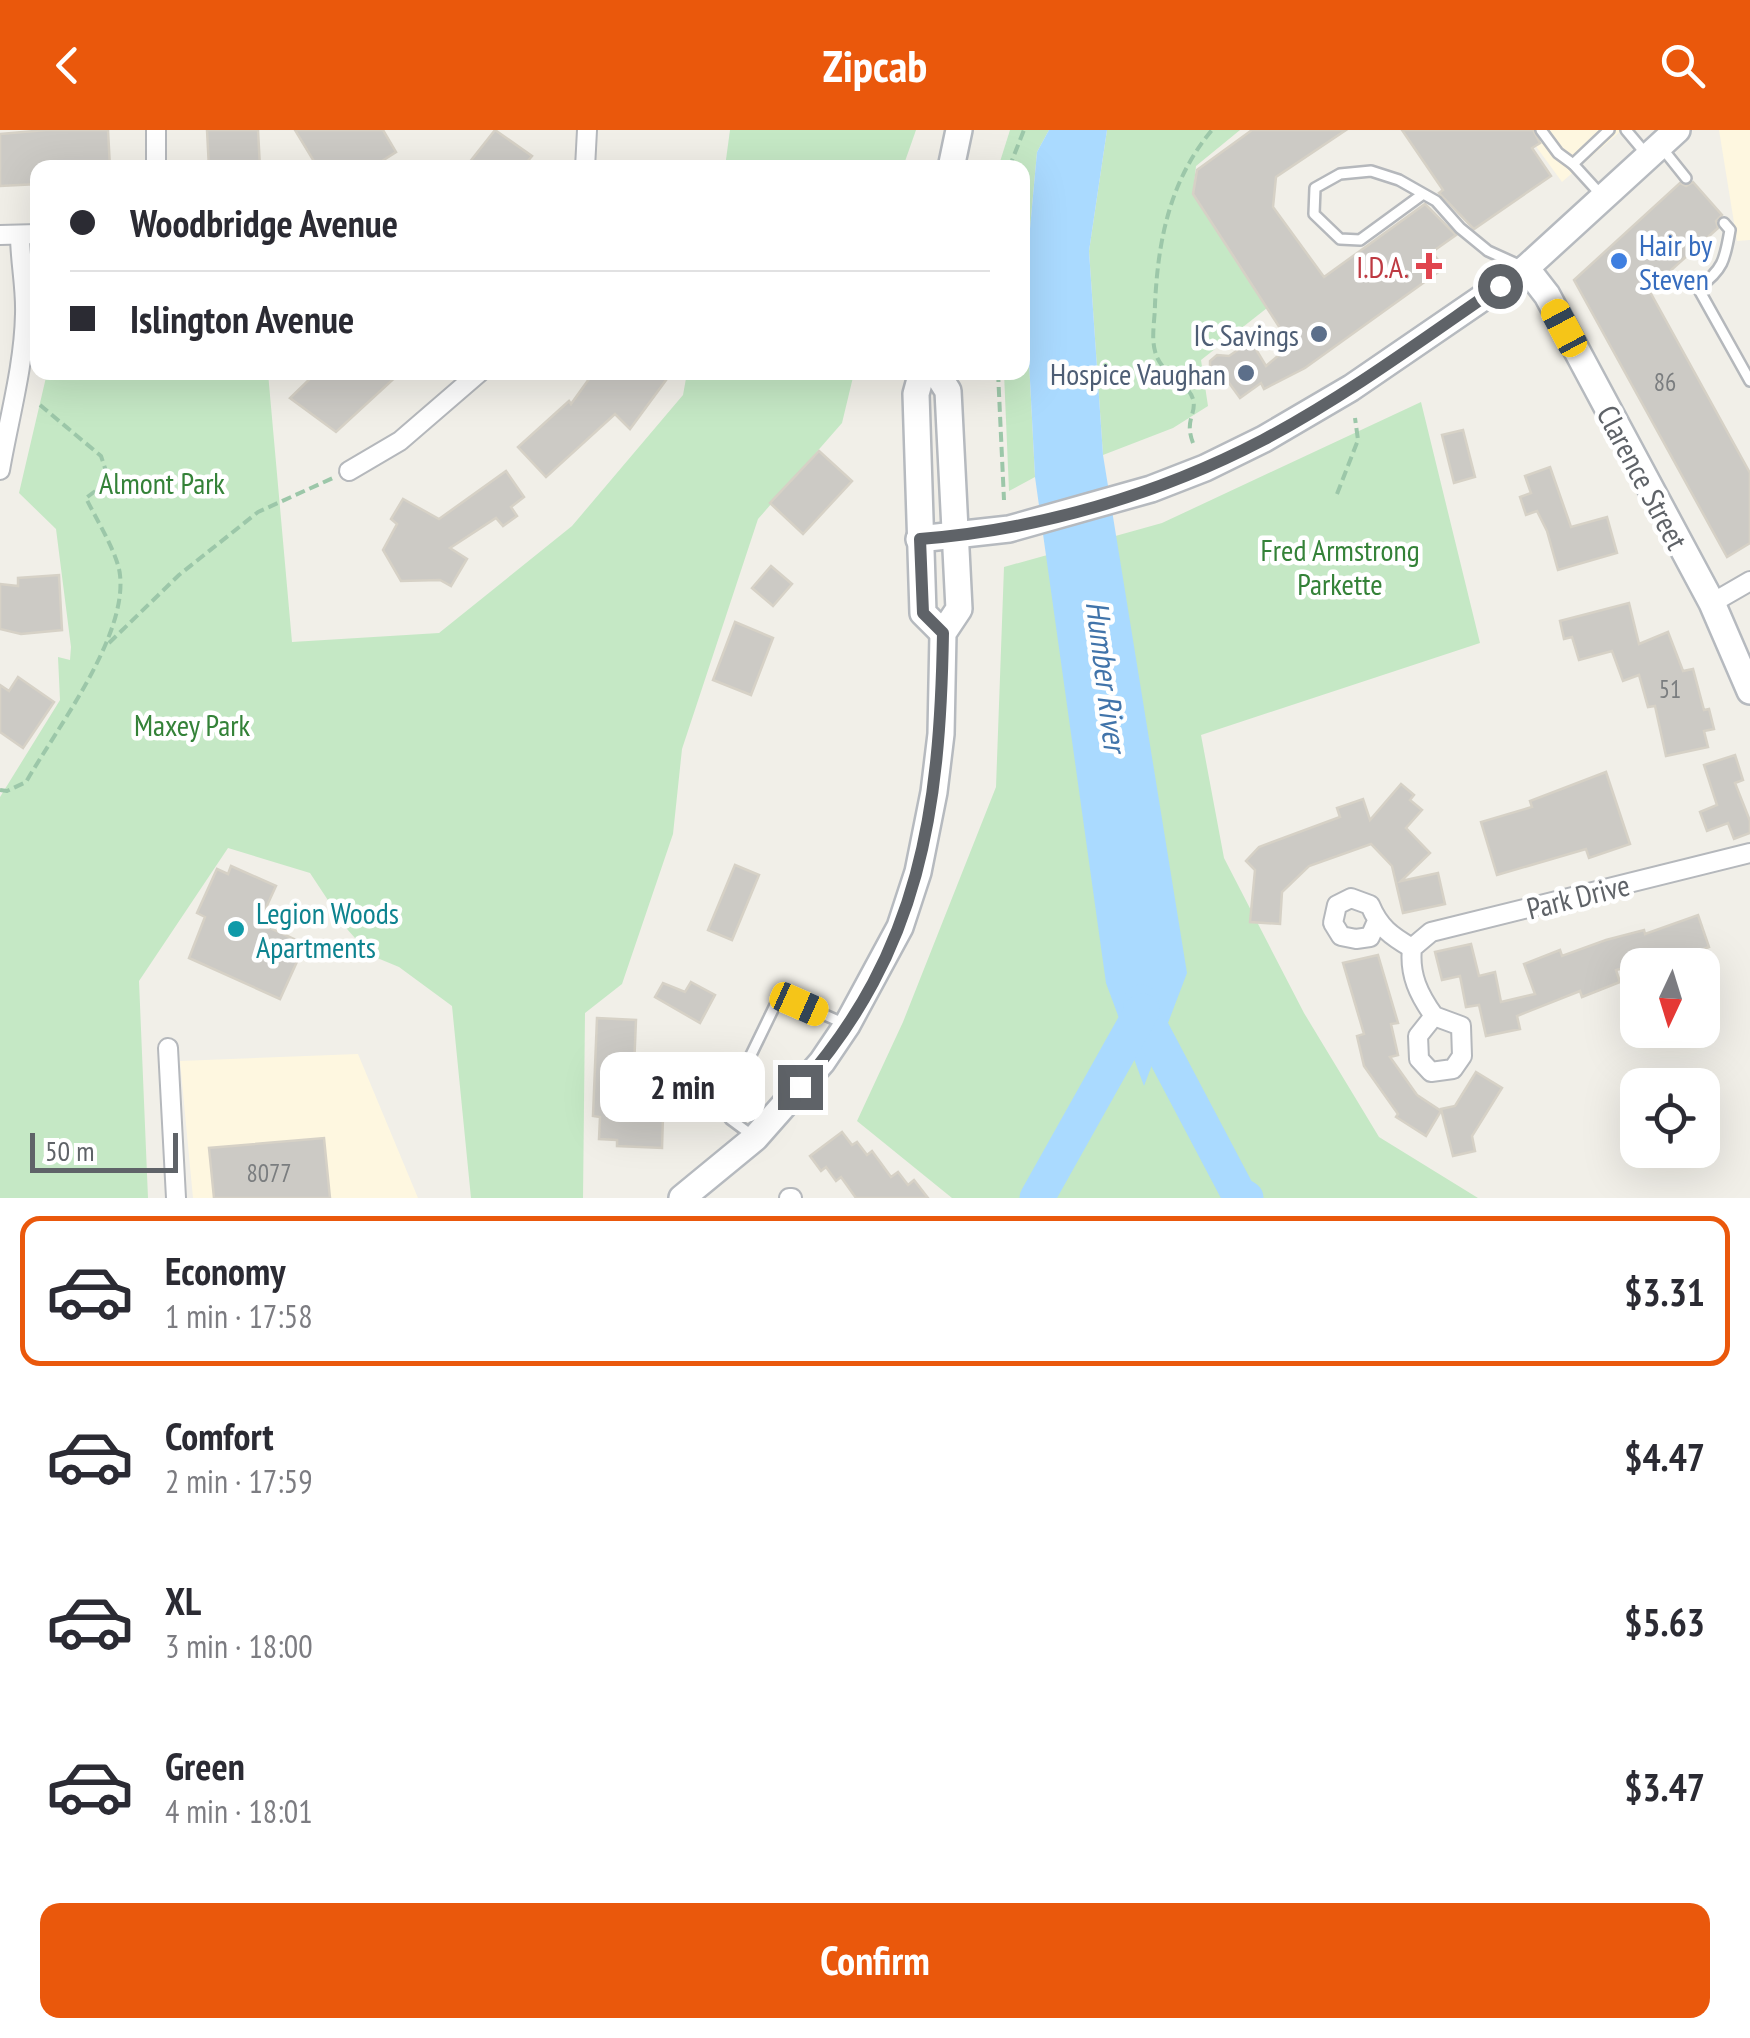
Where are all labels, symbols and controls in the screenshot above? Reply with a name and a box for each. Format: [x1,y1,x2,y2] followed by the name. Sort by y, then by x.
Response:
[823,36,927,94] text: Zipcab
[40,38,95,93] icon: back
[1655,38,1710,93] icon: search
[130,198,398,247] text: Woodbridge Avenue
[1639,225,1713,298] place label: Hair by Steven
[1356,247,1409,286] place label: I.D.A.
[1608,250,1630,272] marker: Hair by Steven
[1418,255,1440,277] marker: I.D.A.
[1478,264,1523,309] route start
[130,294,354,343] text: Islington Avenue
[1537,294,1591,362] car
[1194,315,1299,354] place label: IC Savings
[1308,323,1330,345] marker: IC Savings
[1050,354,1226,393] place label: Hospice Vaughan
[1235,362,1257,384] marker: Hospice Vaughan
[1654,366,1676,398] house number: 86
[1589,398,1698,556] street label: Clarence Street
[99,463,225,502] park label: Almont Park
[1260,530,1420,603] park label: Fred Armstrong Parkette
[1077,598,1138,758] water label: Humber River
[1659,673,1681,705] house number: 51
[134,705,250,744] park label: Maxey Park
[1522,864,1634,928] street label: Park Drive
[256,893,399,966] place label: Legion Woods Apartments
[225,918,247,940] marker: Legion Woods Apartments
[1620,948,1720,1048] north arrow
[1620,948,1720,1168] map controls
[765,978,833,1030] car
[600,1052,765,1122] callout: 2 min
[778,1065,823,1110] route end
[650,1066,715,1108] text: 2 min
[1620,1068,1720,1168] button: locate
[30,1128,178,1172] scale bar
[45,1132,94,1169] text: 50 m
[246,1157,292,1189] house number: 8077
[45,1246,135,1336] icon: car
[165,1246,285,1295] text: Economy
[1624,1267,1705,1316] text: $3.31
[165,1295,313,1337] text: 1 min · 17:58
[45,1411,135,1501] icon: car
[165,1411,274,1460] text: Comfort
[1624,1432,1705,1481] text: $4.47
[165,1460,313,1502] text: 2 min · 17:59
[45,1576,135,1666] icon: car
[165,1576,201,1625] text: XL
[1624,1597,1705,1646] text: $5.63
[165,1625,313,1667] text: 3 min · 18:00
[45,1741,135,1831] icon: car
[165,1741,245,1790] text: Green
[1624,1762,1705,1811] text: $3.47
[165,1790,313,1832] text: 4 min · 18:01
[40,1903,1710,2018] button: Confirm

